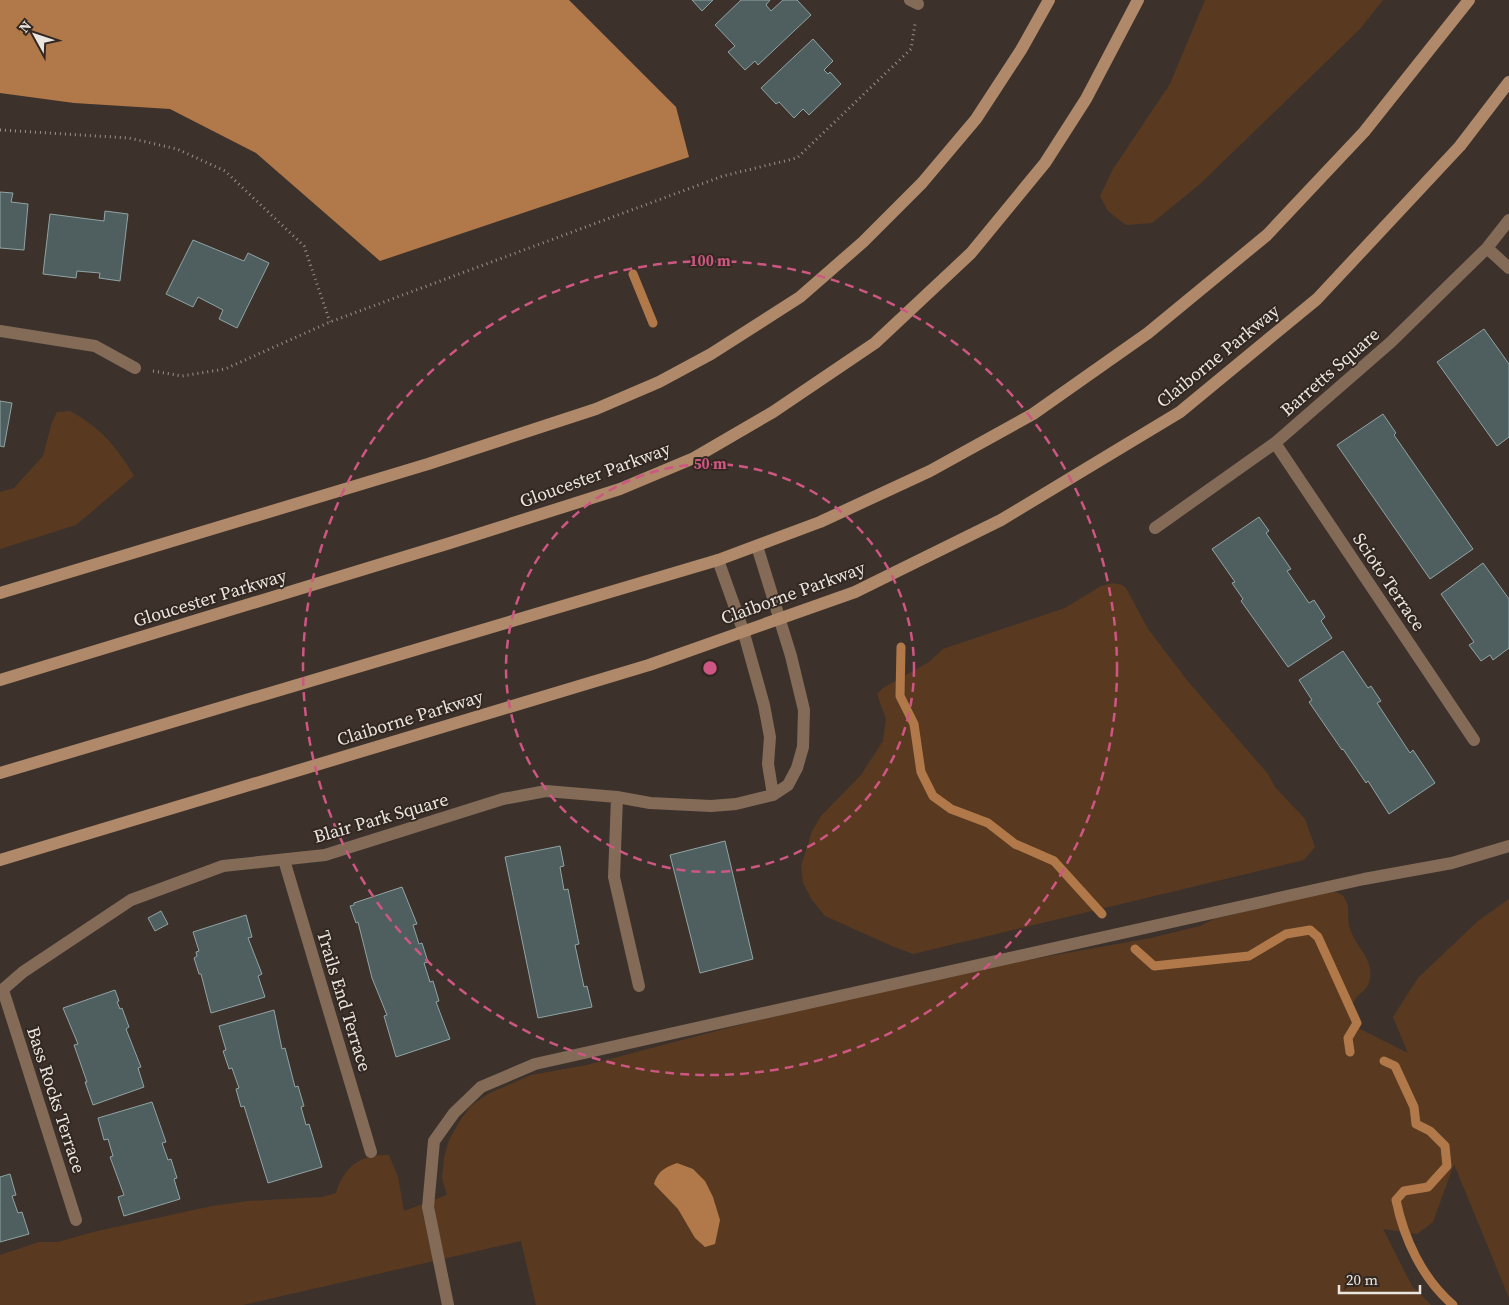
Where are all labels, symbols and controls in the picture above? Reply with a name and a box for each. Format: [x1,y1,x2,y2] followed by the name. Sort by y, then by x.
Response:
[10,10,60,60] north arrow
[14,16,36,37] text: N
[689,250,731,271] text: 100 m
[1151,298,1285,413] street label: Claiborne Parkway
[1275,322,1385,422] street label: Barretts Square
[516,435,674,513] street label: Gloucester Parkway
[693,453,727,474] text: 50 m
[1347,528,1432,636] street label: Scioto Terrace
[717,555,869,630] street label: Claiborne Parkway
[130,562,290,633] street label: Gloucester Parkway
[701,659,719,677] centre of rings
[334,683,487,752] street label: Claiborne Parkway
[311,786,451,849] street label: Blair Park Square
[311,927,378,1075] street label: Trails End Terrace
[21,1023,92,1176] street label: Bass Rocks Terrace
[1339,1262,1420,1294] scale bar
[1346,1269,1378,1290] text: 20 m

